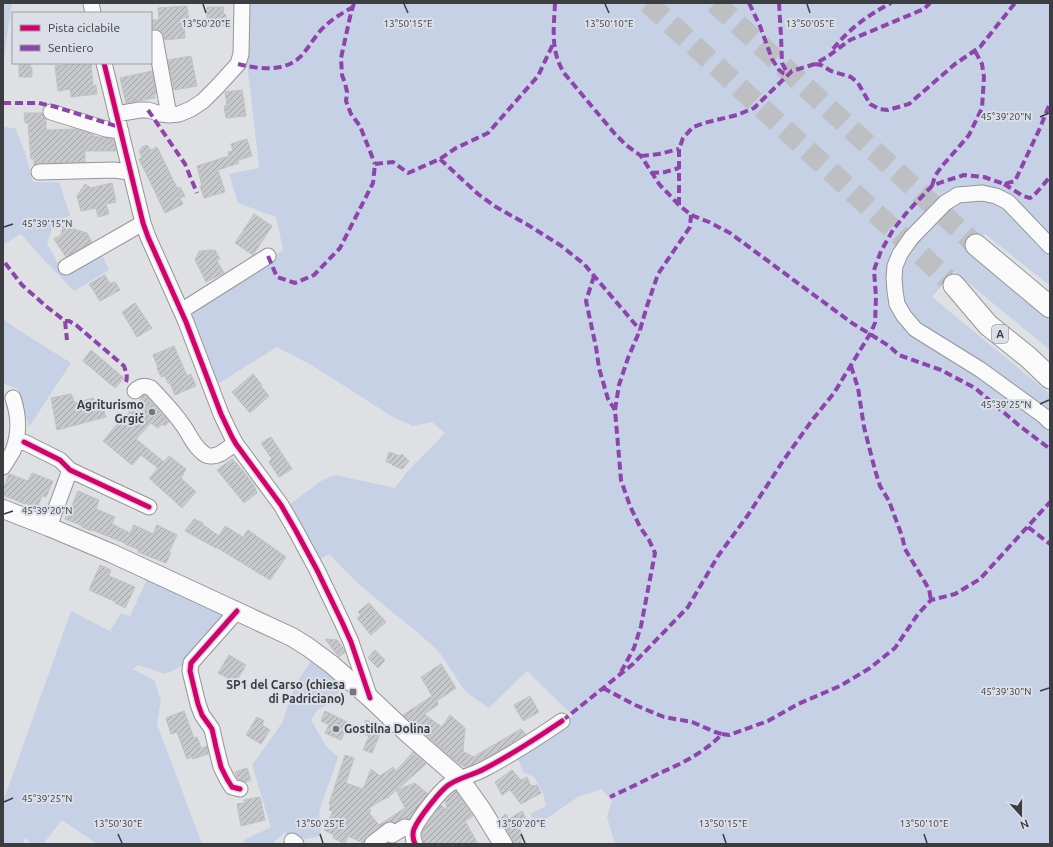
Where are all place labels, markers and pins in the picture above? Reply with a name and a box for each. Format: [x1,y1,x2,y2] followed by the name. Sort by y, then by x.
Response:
[77,398,144,425] place label: Agriturismo Grgič
[147,407,157,417] marker: Agriturismo Grgič
[226,678,345,706] place label: SP1 del Carso (chiesa di Padriciano)
[348,687,358,697] marker: SP1 del Carso (chiesa di Padriciano)
[344,722,430,735] place label: Gostilna Dolina
[331,724,341,734] marker: Gostilna Dolina

